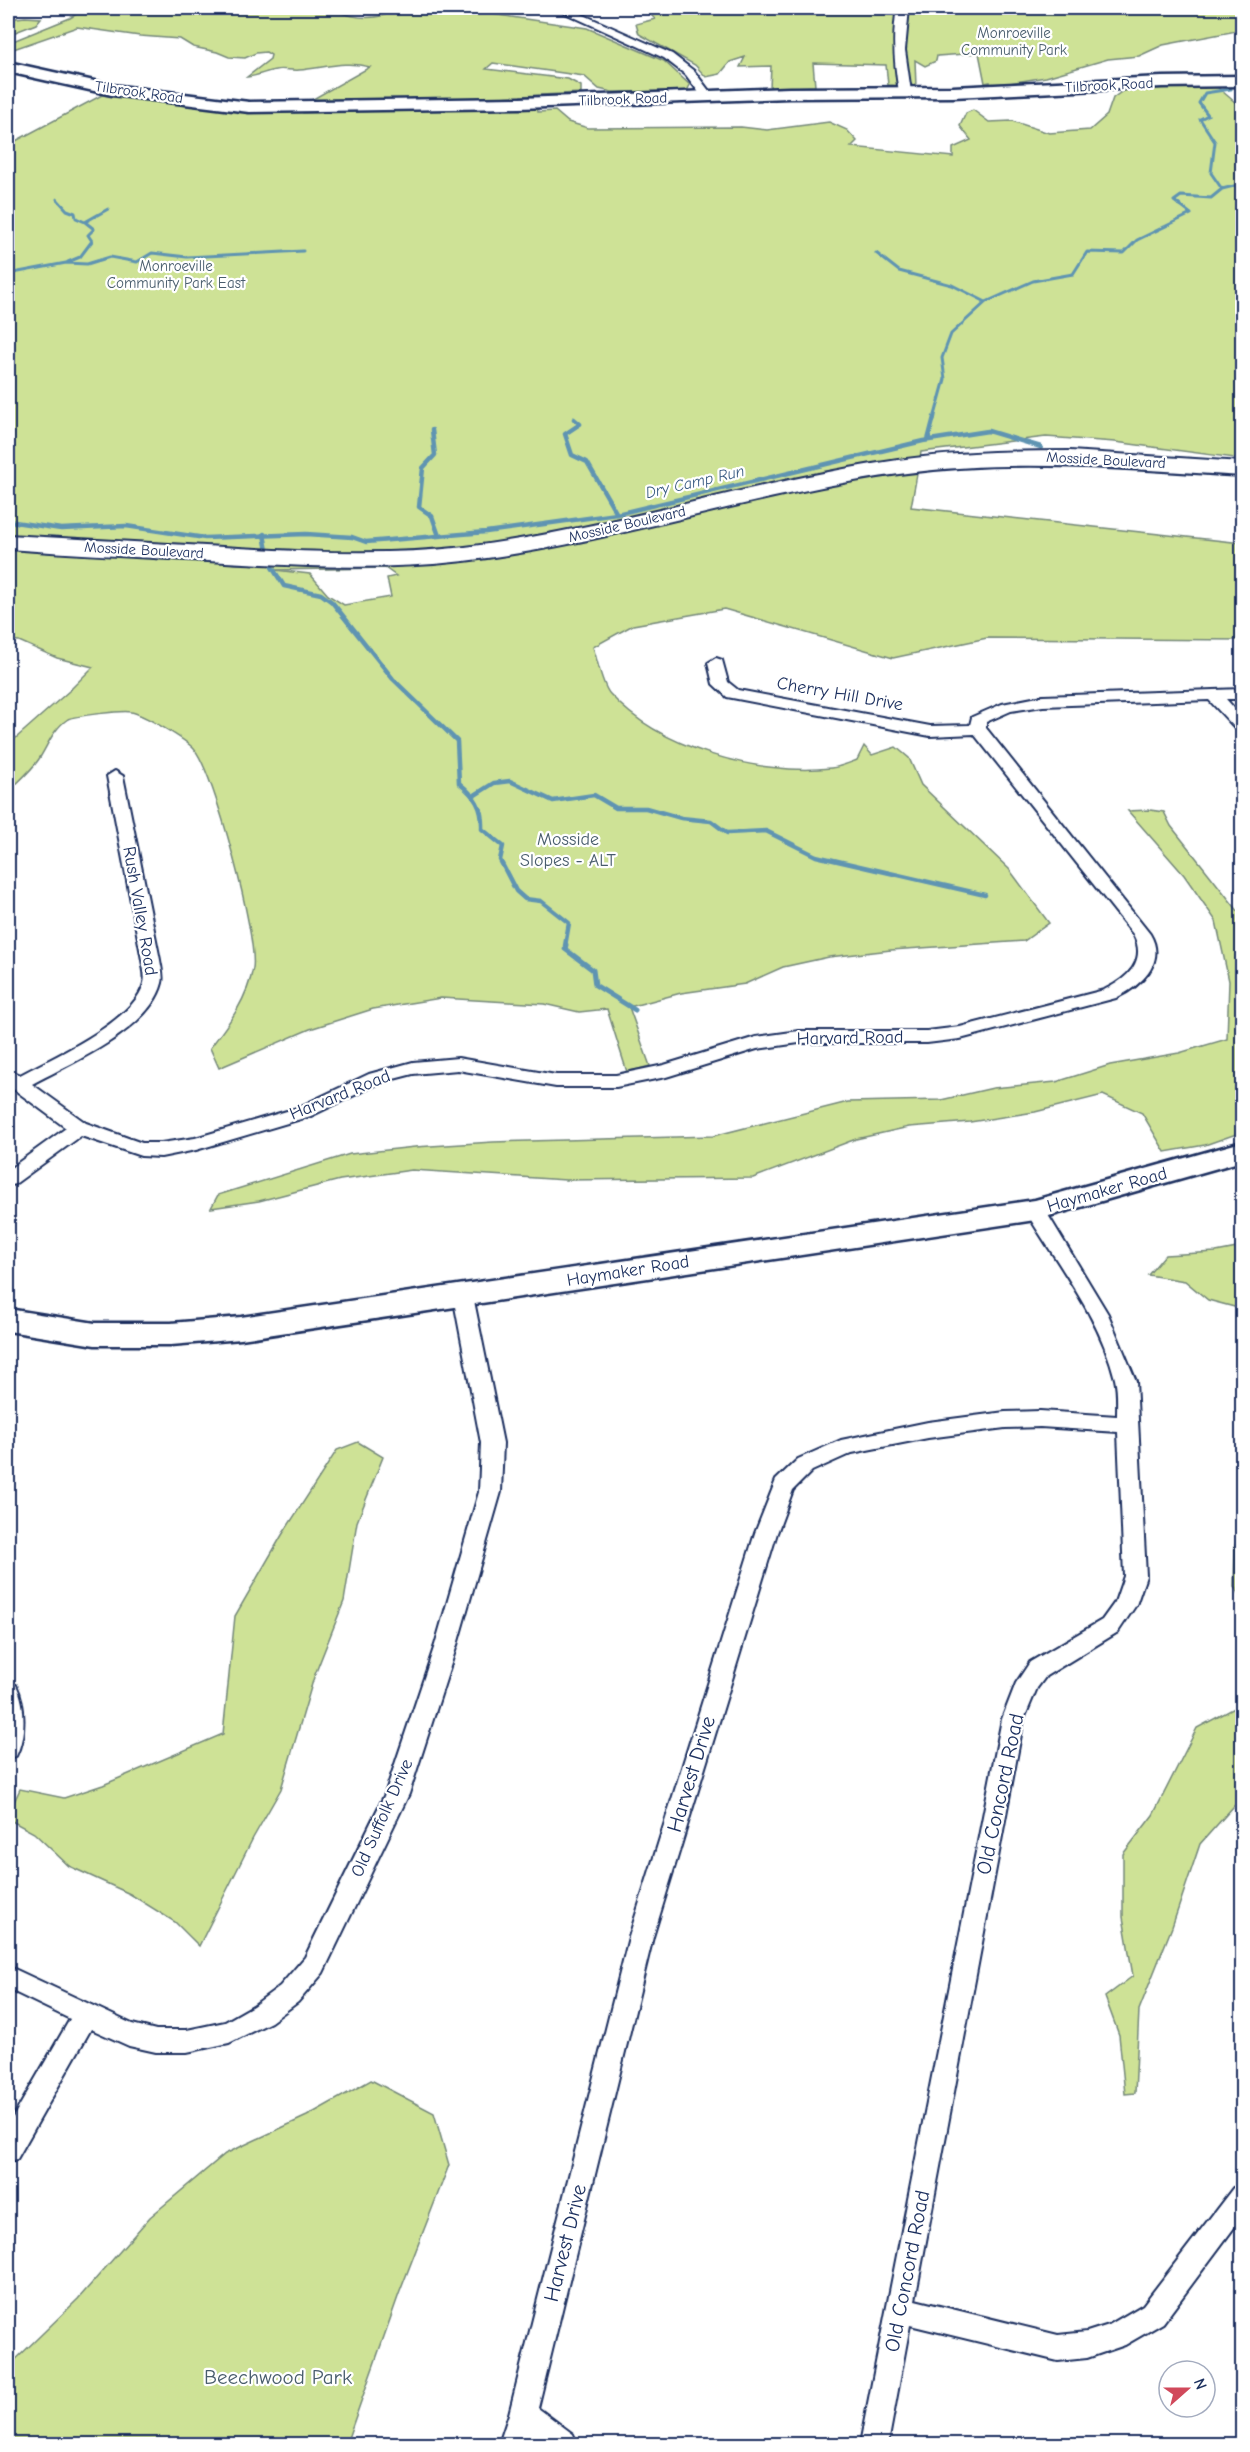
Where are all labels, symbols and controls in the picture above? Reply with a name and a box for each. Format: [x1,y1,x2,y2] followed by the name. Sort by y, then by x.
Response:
[961,24,1068,59] park label: Monroeville Community Park
[1064,74,1154,96] street label: Tilbrook Road
[94,77,184,107] street label: Tilbrook Road
[578,88,668,110] street label: Tilbrook Road
[107,257,246,292] park label: Monroeville Community Park East
[1046,448,1166,472] street label: Mosside Boulevard
[644,462,746,502] water label: Dry Camp Run
[567,502,687,546] street label: Mosside Boulevard
[84,538,204,562] street label: Mosside Boulevard
[775,673,905,715] street label: Cherry Hill Drive
[520,829,617,871] park label: Mosside Slopes - ALT
[118,845,162,977] street label: Rush Valley Road
[796,1027,904,1049] street label: Harvard Road
[286,1065,394,1125] street label: Harvard Road
[1045,1163,1169,1217] street label: Haymaker Road
[565,1251,691,1291] street label: Haymaker Road
[971,1711,1029,1877] street label: Old Concord Road
[662,1713,720,1835] street label: Harvest Drive
[347,1756,417,1880] street label: Old Suffolk Drive
[539,2182,591,2304] street label: Harvest Drive
[880,2188,934,2354] street label: Old Concord Road
[1157,2359,1217,2419] north arrow
[204,2365,352,2389] park label: Beechwood Park
[1190,2376,1210,2392] text: N

